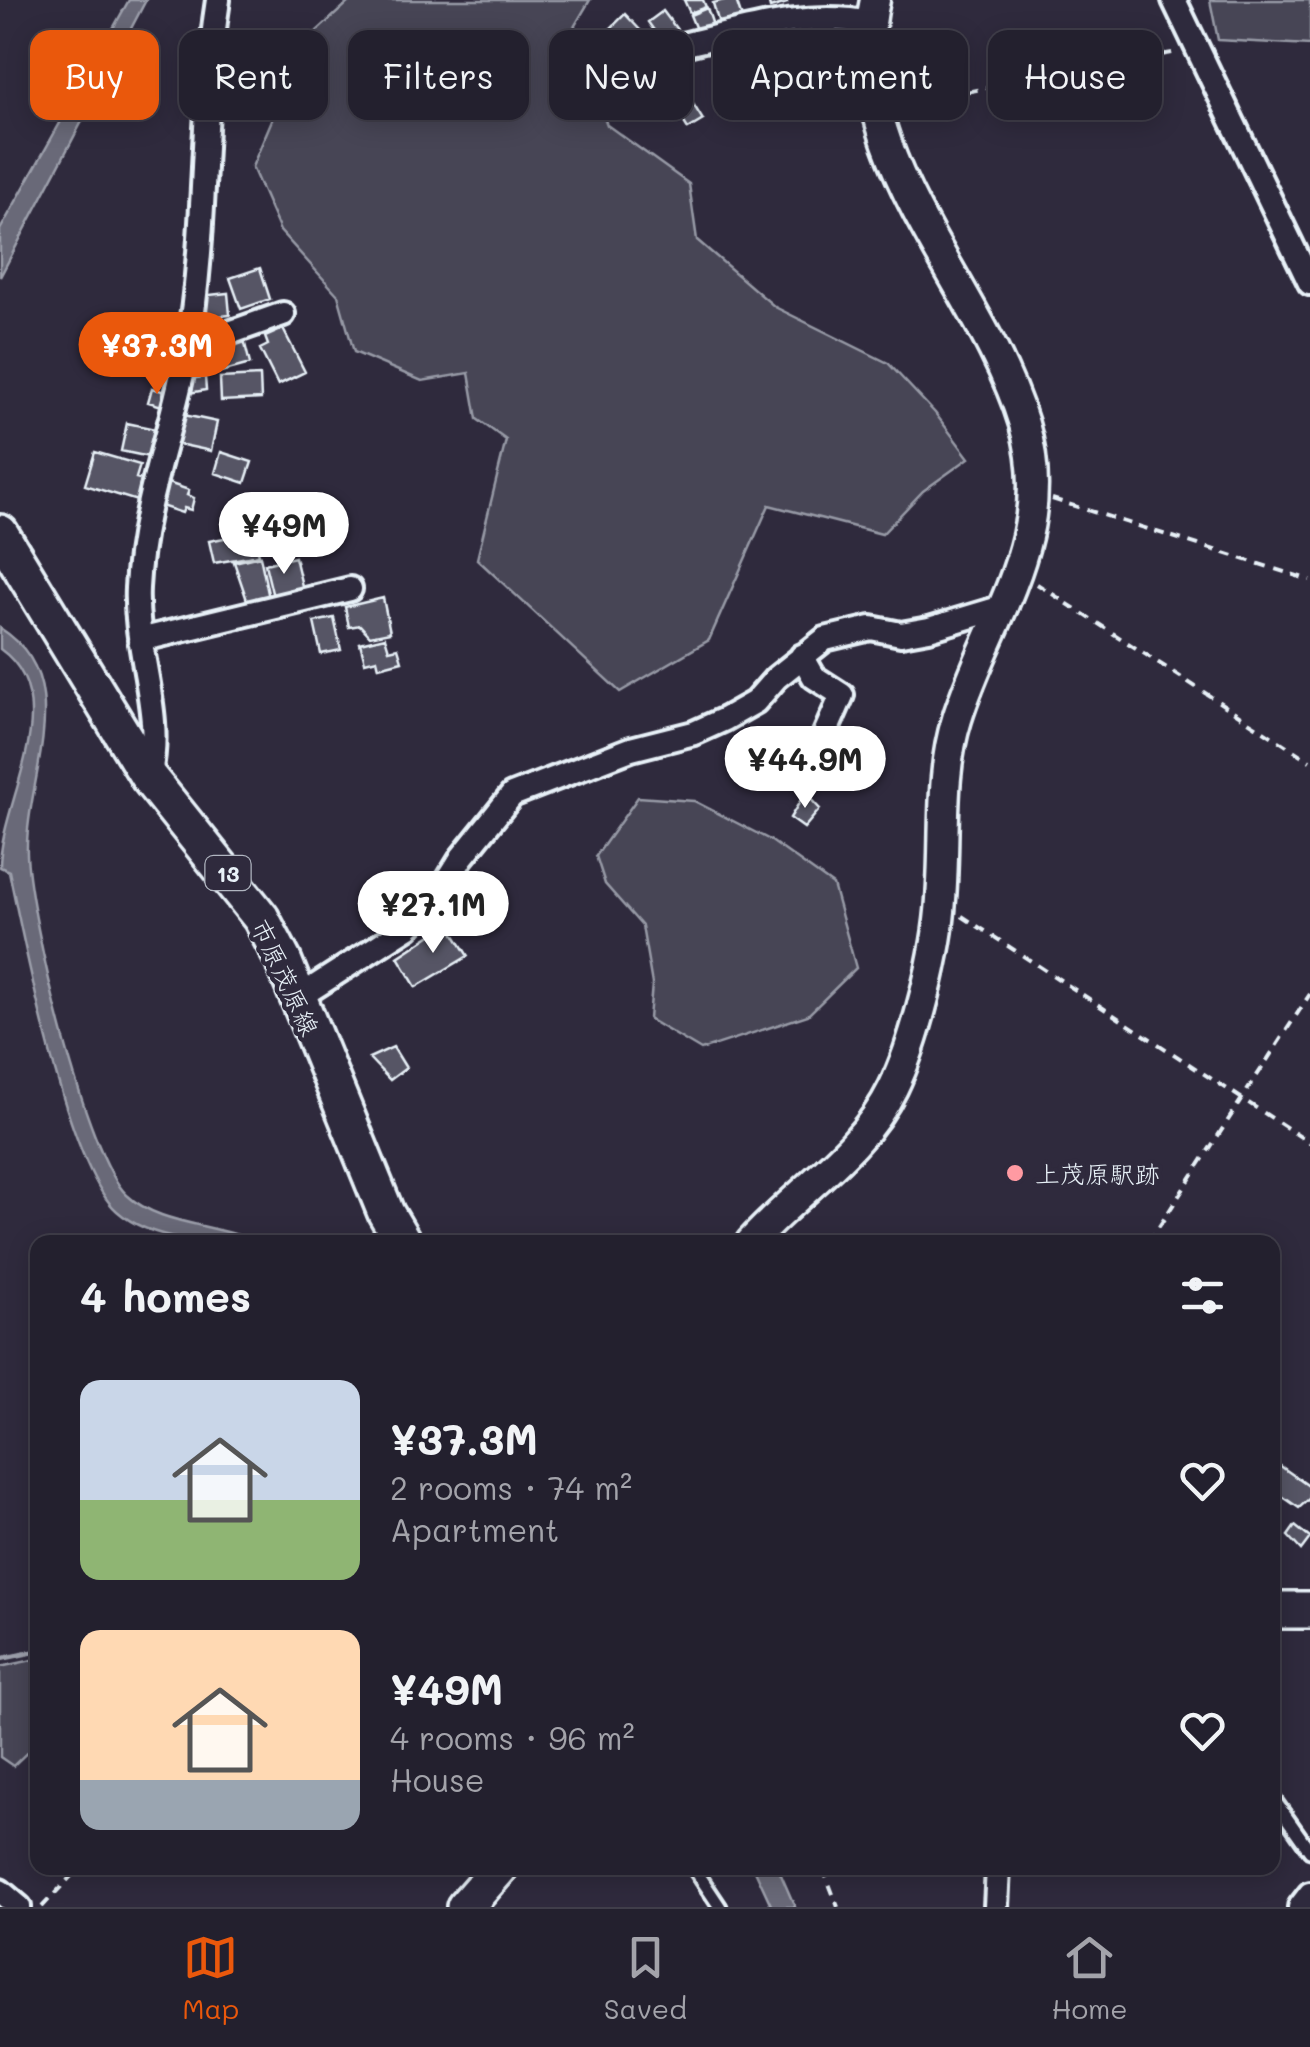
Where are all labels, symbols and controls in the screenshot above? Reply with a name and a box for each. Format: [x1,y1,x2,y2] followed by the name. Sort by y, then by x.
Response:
[30,30,159,120] chip: Buy
[179,30,328,120] chip: Rent
[348,30,529,120] chip: Filters
[549,30,693,120] chip: New
[713,30,968,120] chip: Apartment
[988,30,1162,120] chip: House
[76,312,238,397] pin: ¥37.3M
[101,323,213,365] text: ¥37.3M
[225,492,343,577] pin: ¥49M
[241,503,327,545] text: ¥49M
[724,726,886,811] pin: ¥44.9M
[747,737,863,779] text: ¥44.9M
[206,856,250,890] road number: 13
[352,871,514,956] pin: ¥27.1M
[380,882,486,924] text: ¥27.1M
[245,914,327,1040] street label: 市原茂原線
[1035,1157,1160,1189] place label: 上茂原駅跡
[1004,1162,1026,1184] marker: 上茂原駅跡
[80,1268,251,1323] text: 4 homes
[1175,1268,1230,1323] icon: filters
[390,1411,538,1466] text: ¥37.3M
[160,1420,280,1540] icon: home
[1175,1453,1230,1508] icon: heart
[390,1466,632,1508] text: 2 rooms · 74 m²
[390,1508,559,1550] text: Apartment
[390,1661,503,1716] text: ¥49M
[160,1670,280,1790] icon: home
[1175,1703,1230,1758] icon: heart
[390,1716,635,1758] text: 4 rooms · 96 m²
[390,1758,485,1800] text: House
[182,1930,239,2026] tab: Map
[604,1930,687,2026] tab: Saved
[1051,1930,1128,2026] tab: Home

